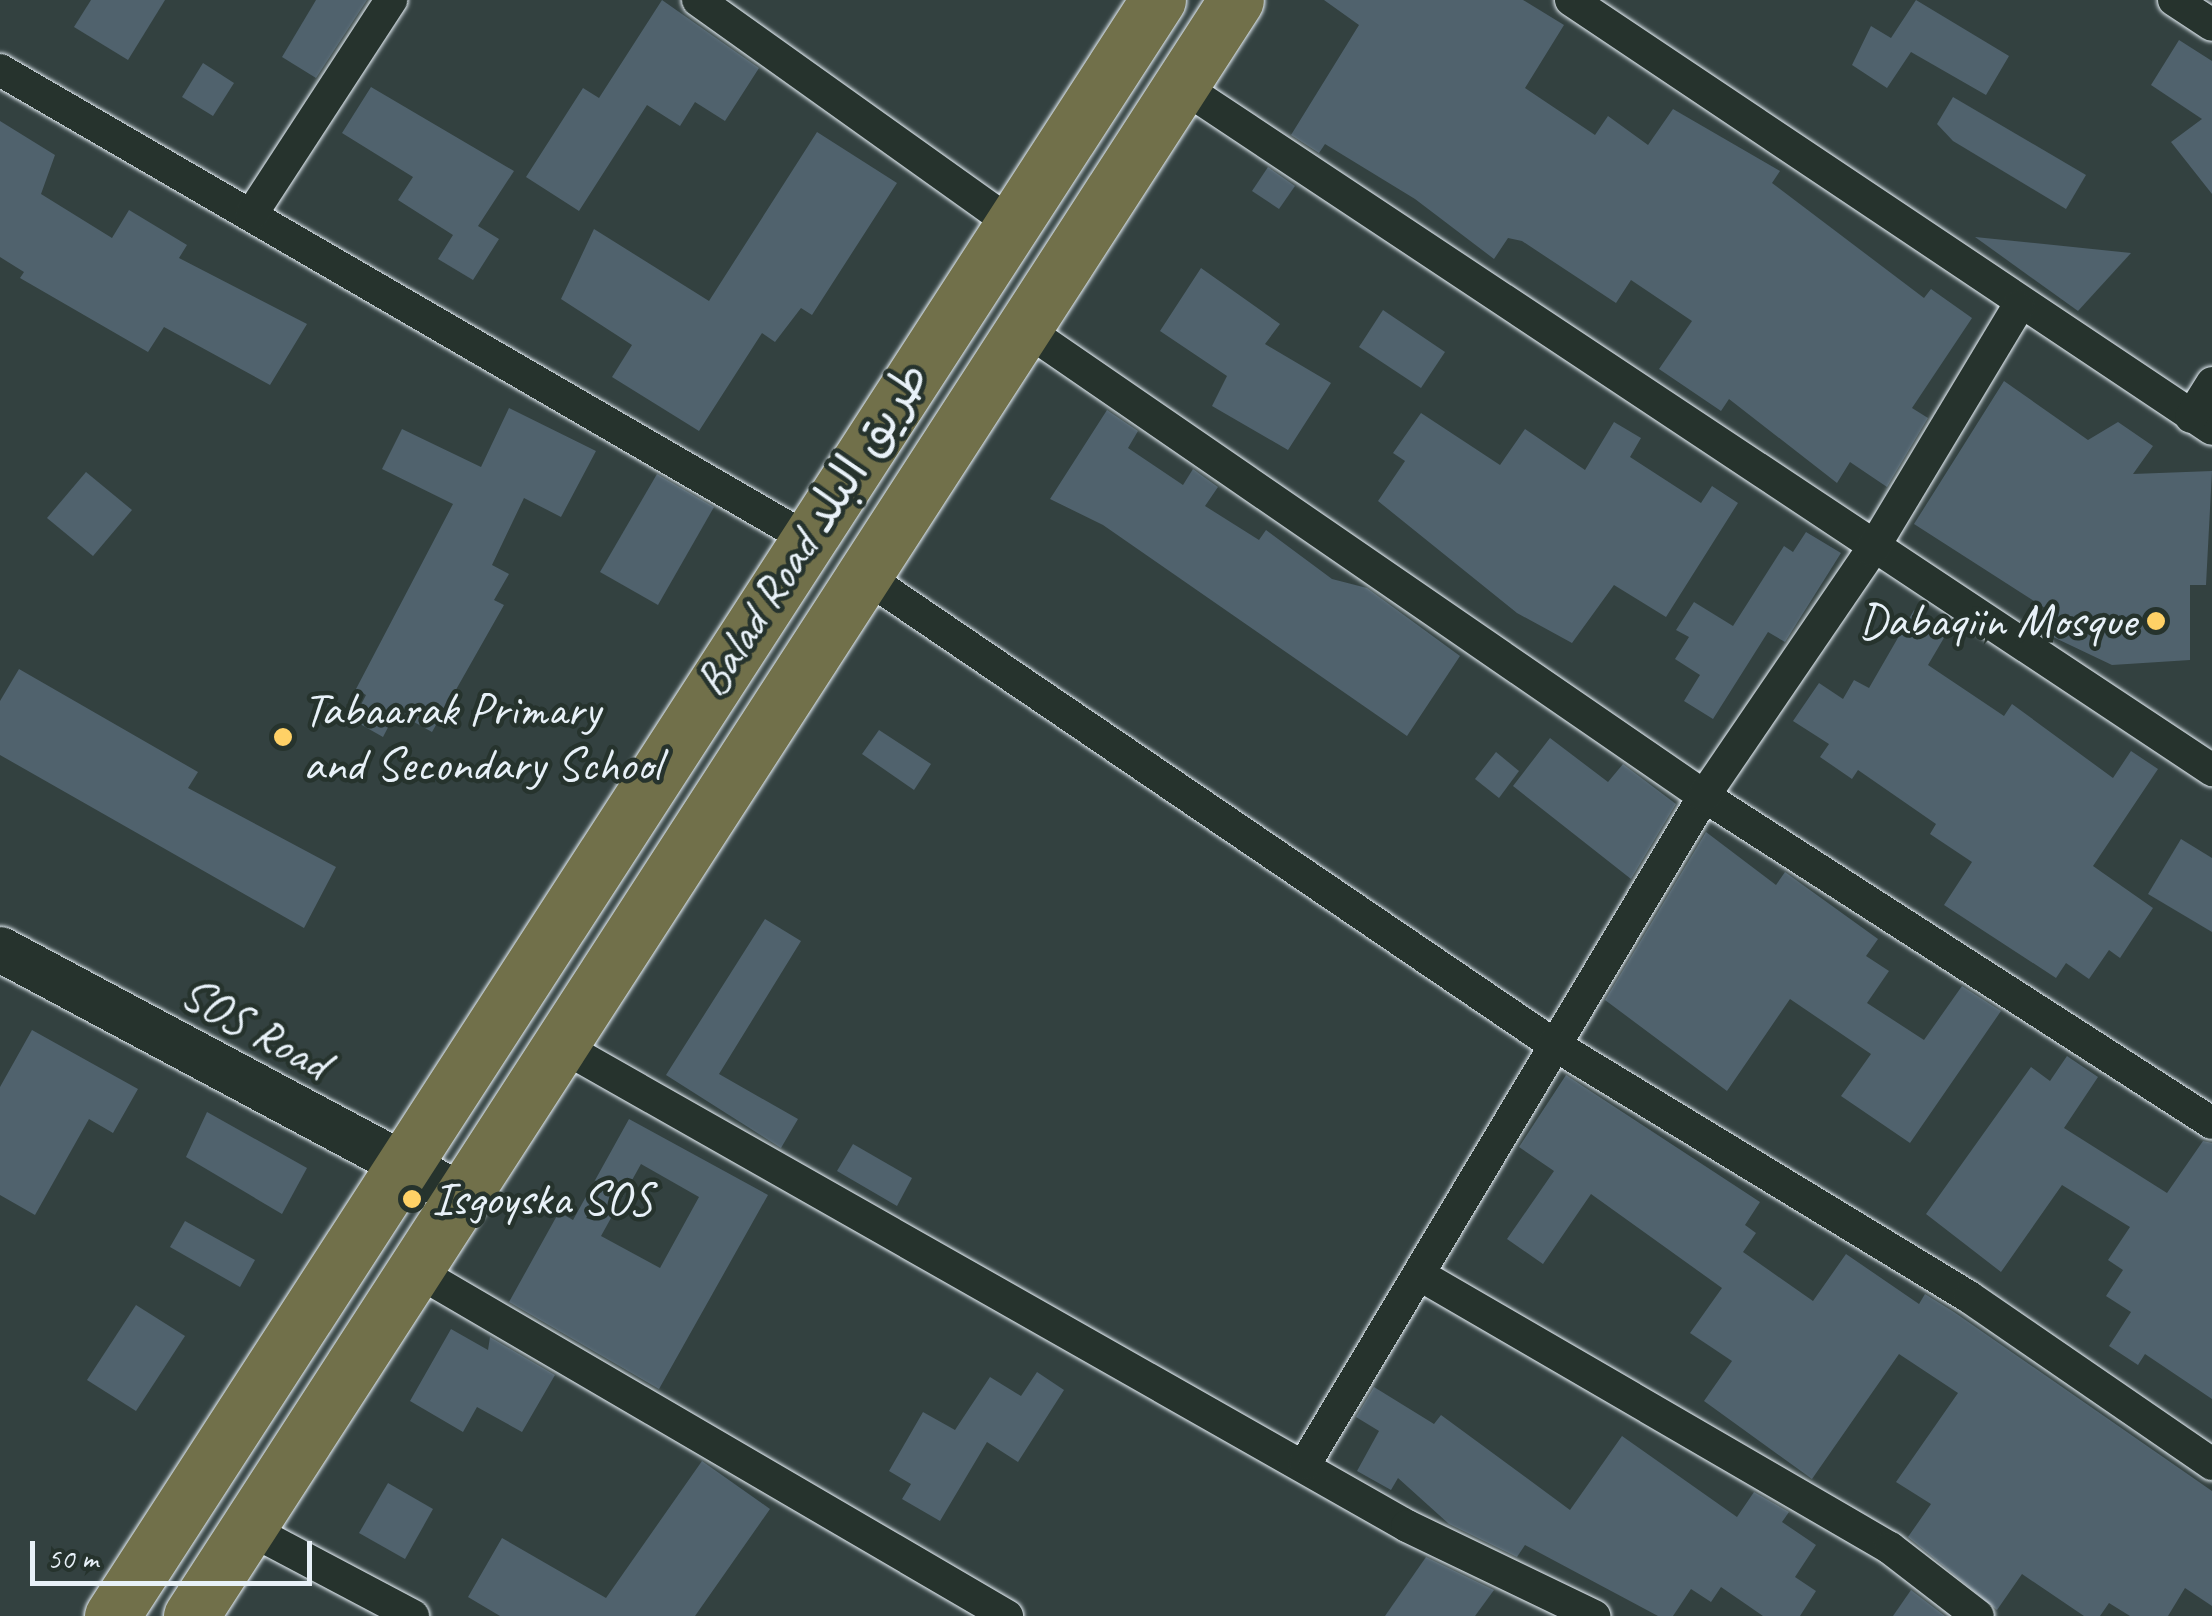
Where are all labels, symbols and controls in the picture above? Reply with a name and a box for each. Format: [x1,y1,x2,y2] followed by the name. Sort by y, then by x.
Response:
[682,351,942,707] street label: Balad Road طريق البلد
[1859,592,2136,650] place label: Dabaqiin Mosque
[2145,610,2167,632] marker: Dabaqiin Mosque
[303,680,657,793] place label: Tabaarak Primary and Secondary School
[272,726,294,748] marker: Tabaarak Primary and Secondary School
[170,963,340,1093] street label: SOS Road
[432,1170,653,1228] place label: Isgoyska SOS
[401,1188,423,1210] marker: Isgoyska SOS
[35,1521,318,1583] scale bar
[47,1539,98,1577] text: 50 m

